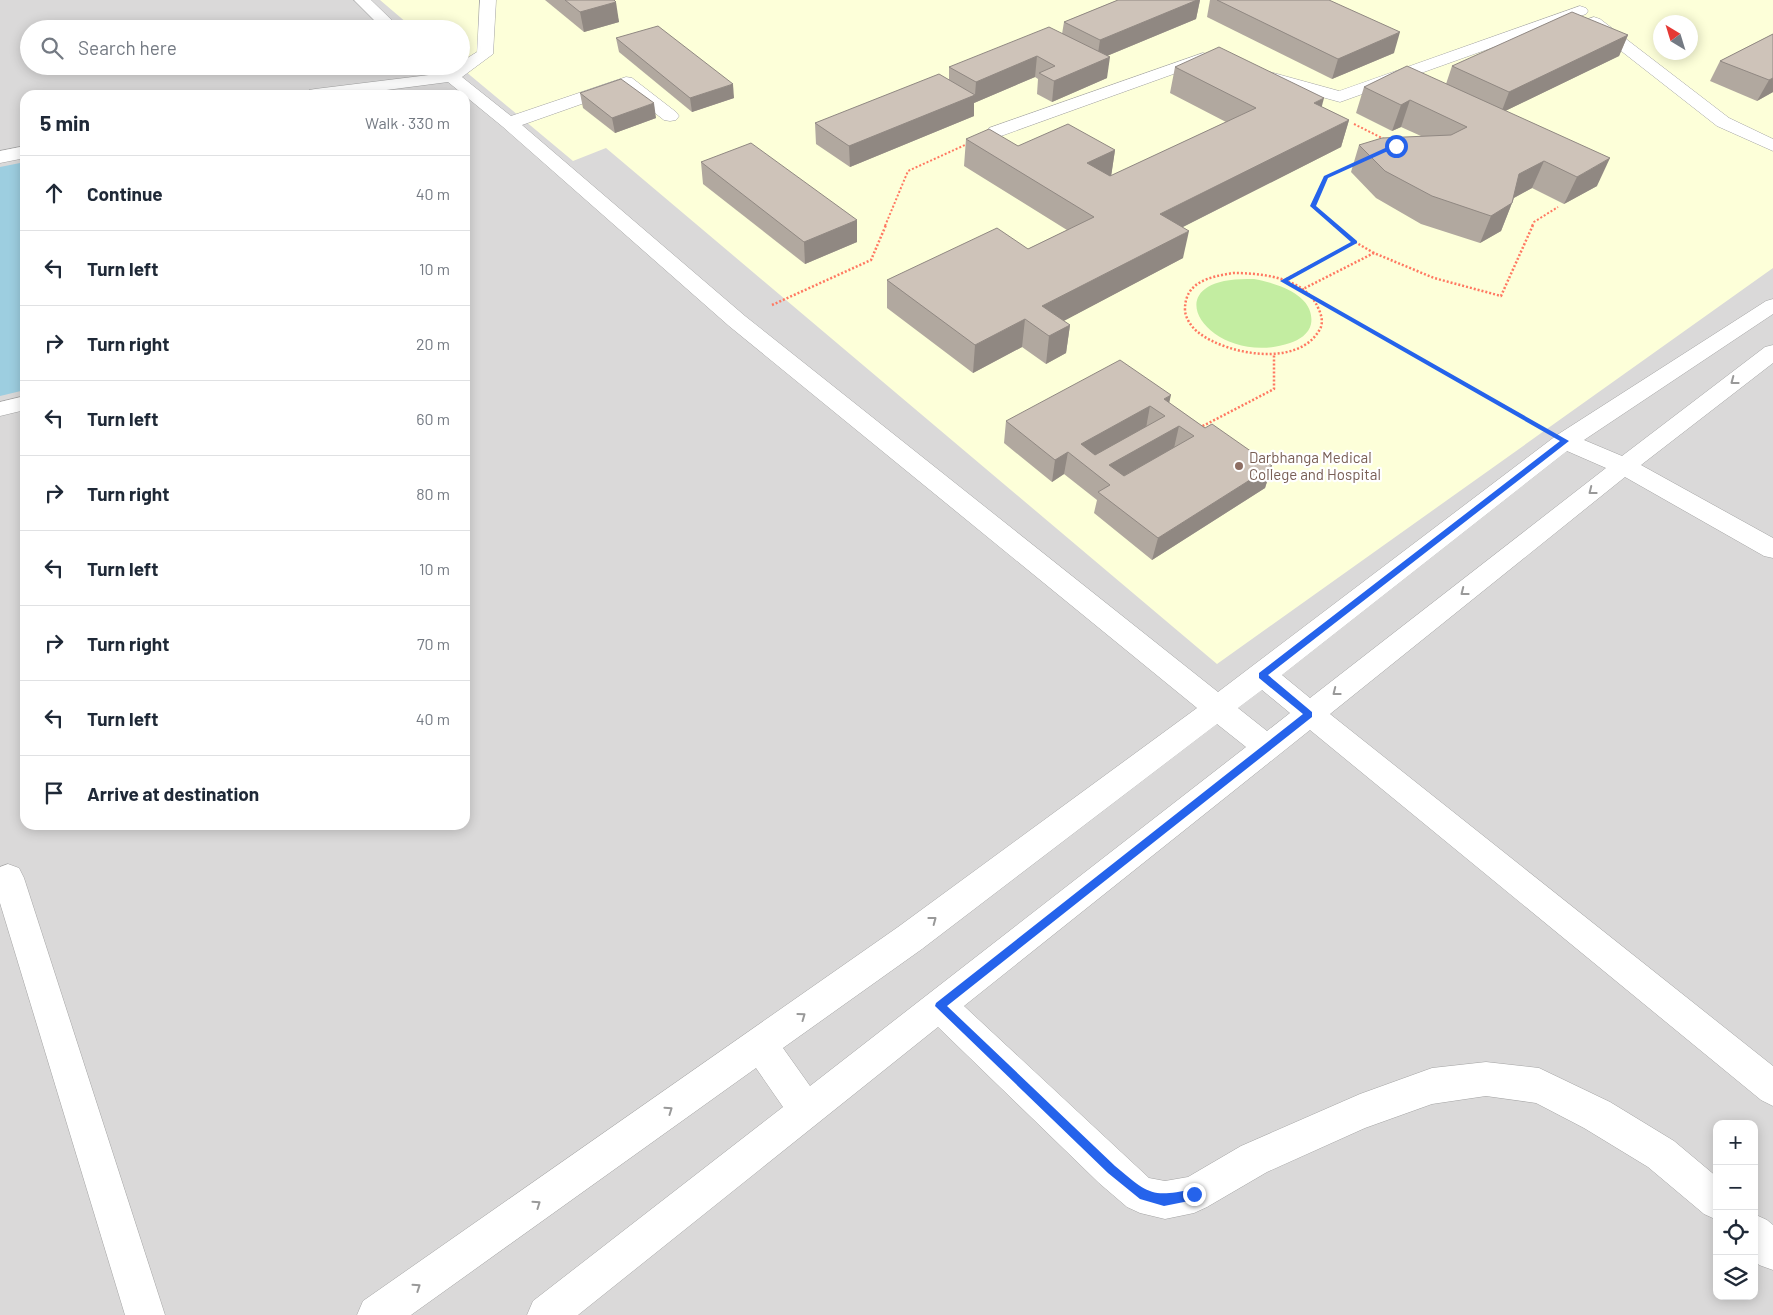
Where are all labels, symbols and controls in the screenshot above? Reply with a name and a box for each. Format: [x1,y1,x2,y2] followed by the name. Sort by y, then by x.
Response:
[1653,15,1698,60] north arrow
[20,20,470,75] search box
[38,34,66,62] icon: search
[78,36,177,59] text: Search here
[40,110,90,135] text: 5 min
[365,113,450,132] text: Walk · 330 m
[1385,135,1408,158] route start
[40,179,68,207] icon: ahead
[87,182,163,205] text: Continue
[416,184,450,203] text: 40 m
[40,254,68,282] icon: left
[87,257,158,280] text: Turn left
[419,259,450,278] text: 10 m
[40,329,68,357] icon: right
[87,332,169,355] text: Turn right
[416,334,450,353] text: 20 m
[1731,376,1740,384] one-way arrow
[40,404,68,432] icon: left
[87,407,158,430] text: Turn left
[416,409,450,428] text: 60 m
[1249,448,1381,483] place label: Darbhanga Medical College and Hospital
[1233,460,1245,472] marker: Darbhanga Medical College and Hospital
[40,479,68,507] icon: right
[87,482,169,505] text: Turn right
[416,484,450,503] text: 80 m
[1589,486,1598,494] one-way arrow
[40,554,68,582] icon: left
[87,557,158,580] text: Turn left
[419,559,450,578] text: 10 m
[1461,586,1470,594] one-way arrow
[40,629,68,657] icon: right
[87,632,169,655] text: Turn right
[417,634,450,653] text: 70 m
[1333,687,1342,696] one-way arrow
[40,704,68,732] icon: left
[87,707,158,730] text: Turn left
[416,709,450,728] text: 40 m
[40,779,68,807] icon: arrive
[87,782,259,805] text: Arrive at destination
[927,918,936,926] one-way arrow
[796,1013,805,1021] one-way arrow
[664,1107,673,1116] one-way arrow
[1713,1120,1758,1300] map controls
[1713,1120,1758,1165] button: +
[1713,1165,1758,1210] button: −
[1183,1183,1206,1206] route end
[531,1201,541,1210] one-way arrow
[1713,1210,1758,1255] button: locate
[1713,1255,1758,1300] button: layers
[411,1284,421,1293] one-way arrow

